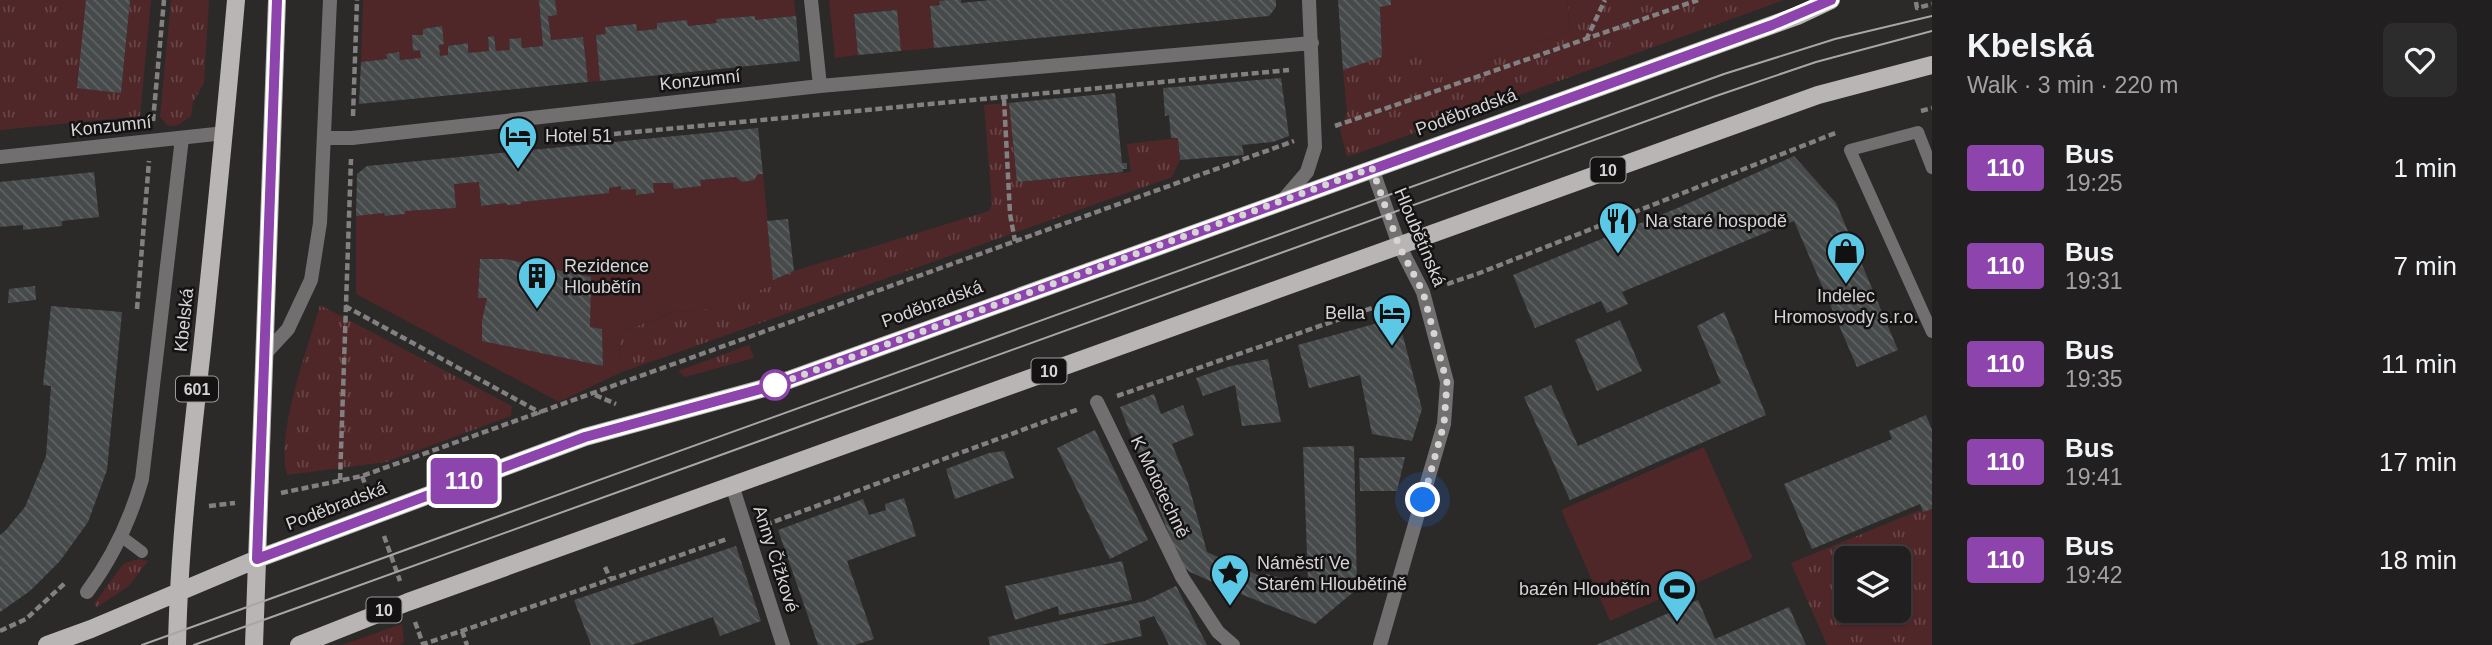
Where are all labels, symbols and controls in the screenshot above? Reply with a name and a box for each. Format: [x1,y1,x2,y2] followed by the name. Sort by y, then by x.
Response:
[2383,23,2457,97] button: heart
[1967,27,2094,64] text: Kbelská
[659,66,741,94] street label: Konzumní
[1967,72,2178,98] text: Walk · 3 min · 220 m
[1413,84,1520,140] street label: Poděbradská
[70,112,152,140] street label: Konzumní
[497,115,539,170] hotel icon: Hotel 51
[545,126,612,146] place label: Hotel 51
[2065,139,2114,169] text: Bus
[2393,153,2457,183] text: 1 min
[1986,154,2025,181] text: 110
[1590,158,1626,182] road number: 10
[2065,170,2123,196] text: 19:25
[1390,185,1450,290] street label: Hloubětínská
[1597,200,1639,255] restaurant icon: Na staré hospodě
[1645,211,1787,231] place label: Na staré hospodě
[1825,230,1867,285] shop icon: Indelec Hromosvody s.r.o.
[2065,237,2114,267] text: Bus
[2393,251,2457,281] text: 7 min
[1986,252,2025,279] text: 110
[516,255,558,310] building icon: Rezidence Hloubětín
[564,256,649,297] place label: Rezidence Hloubětín
[2065,268,2123,294] text: 19:31
[879,276,986,332] street label: Poděbradská
[171,286,197,353] street label: Kbelská
[1773,286,1919,327] place label: Indelec Hromosvody s.r.o.
[1371,292,1413,347] hotel icon: Bella
[1325,303,1366,323] place label: Bella
[2065,335,2114,365] text: Bus
[2381,349,2457,379] text: 11 min
[1986,350,2025,377] text: 110
[1032,358,1066,384] road number: 10
[2065,366,2123,392] text: 19:35
[760,370,790,400] unlabelled marker
[176,376,218,402] road number: 601
[1127,433,1193,541] street label: K Mototechně
[2065,433,2114,463] text: Bus
[2379,447,2457,477] text: 17 min
[1986,448,2025,475] text: 110
[424,458,504,504] line badge: 110
[2065,464,2123,490] text: 19:41
[445,467,483,494] text: 110
[283,477,390,534] street label: Poděbradská
[1405,482,1440,517] your location
[749,503,804,615] street label: Anny Čížkové
[2065,531,2114,561] text: Bus
[2379,545,2457,575] text: 18 min
[1834,546,1911,623] map controls
[1834,546,1911,623] button: layers
[1986,546,2025,573] text: 110
[1209,552,1251,607] place icon: Náměstí Ve Starém Hloubětíně
[1257,553,1407,594] place label: Náměstí Ve Starém Hloubětíně
[2065,562,2123,588] text: 19:42
[1656,568,1698,623] sports icon: bazén Hloubětín
[1519,579,1650,599] place label: bazén Hloubětín
[366,597,402,622] road number: 10

